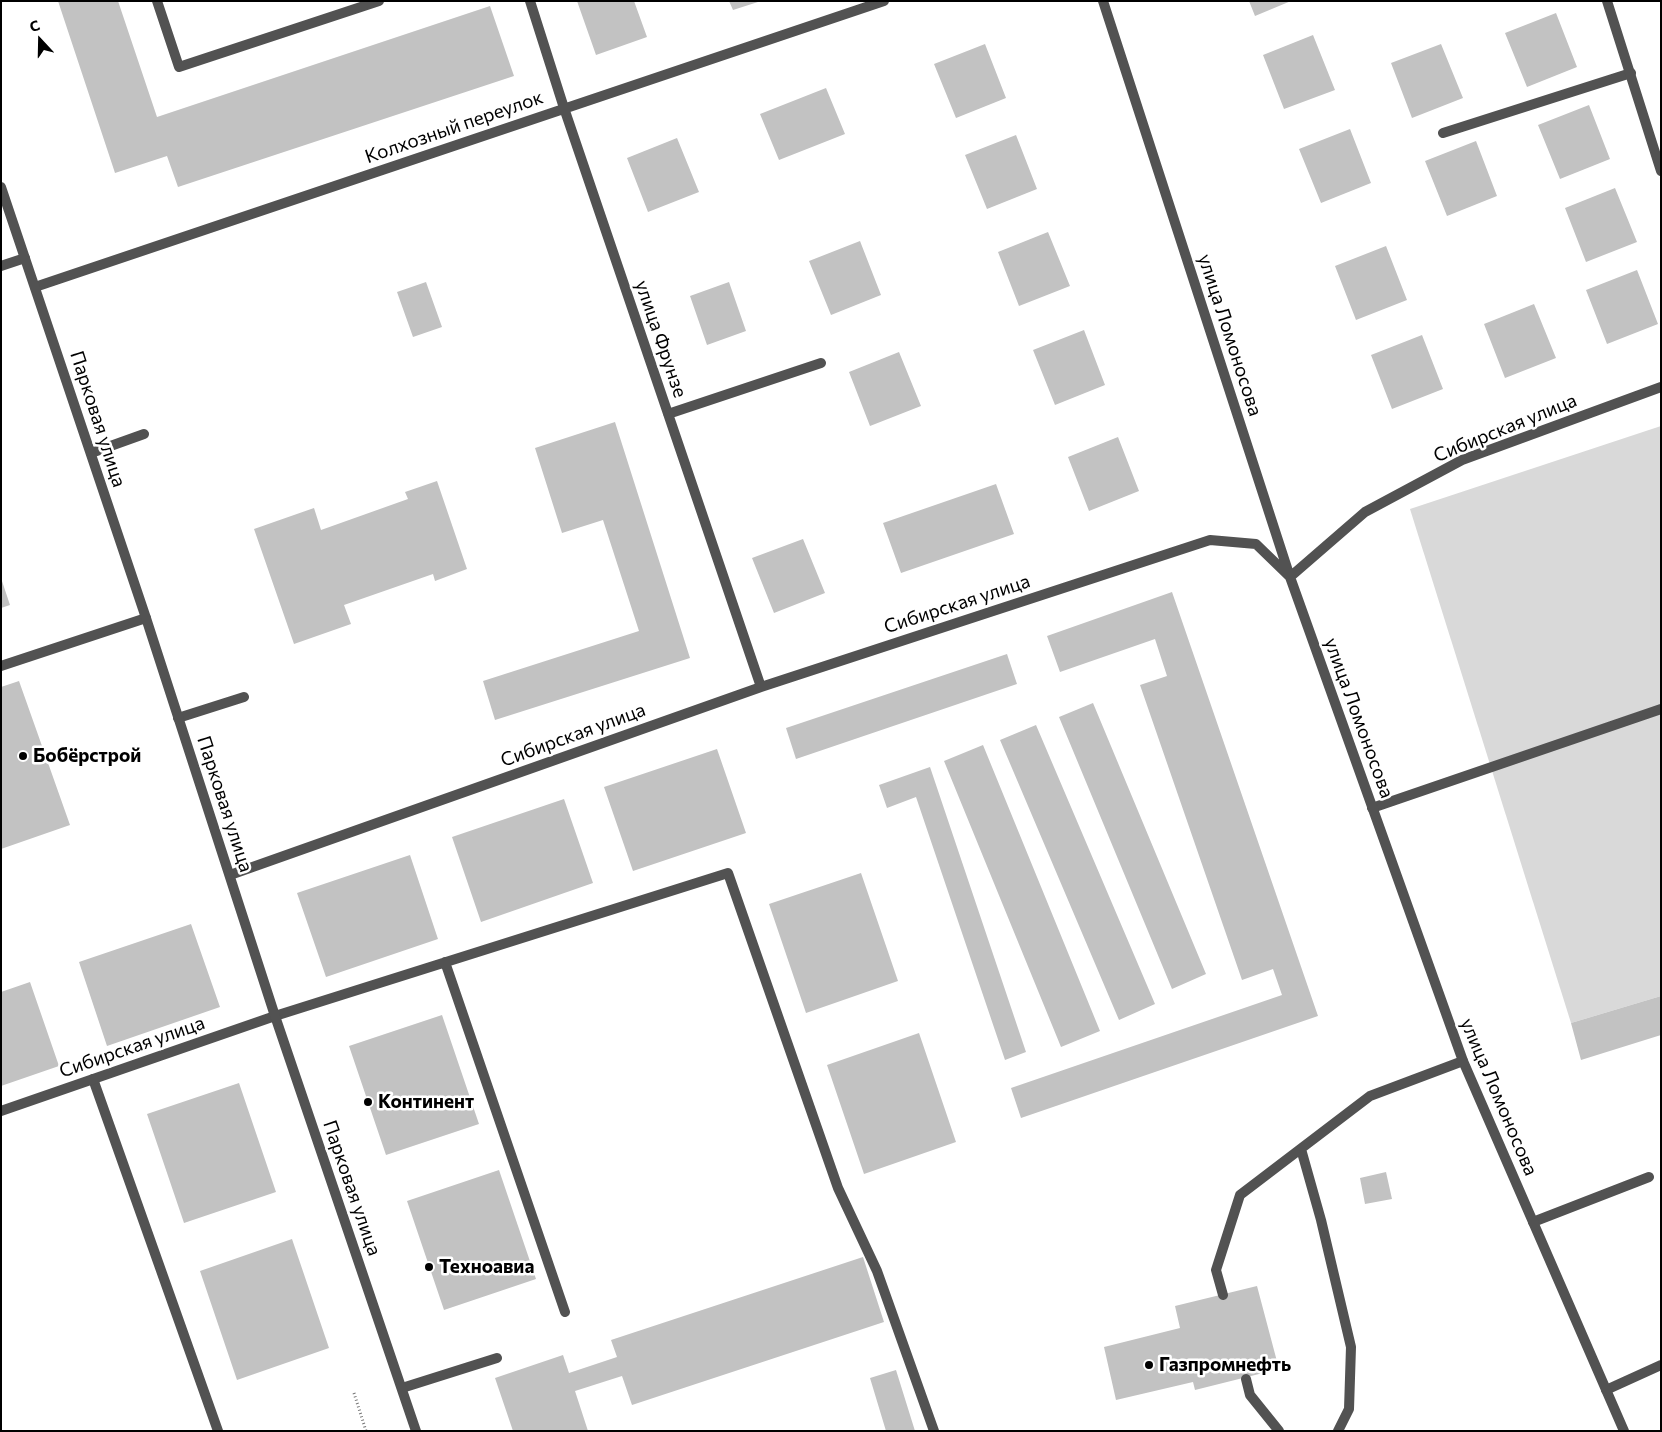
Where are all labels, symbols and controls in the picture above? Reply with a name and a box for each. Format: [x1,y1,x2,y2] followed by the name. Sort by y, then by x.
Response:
[15,15,65,65] north arrow
[27,16,42,35] text: С
[362,86,546,168] street label: Колхозный переулок
[1193,251,1267,419] street label: улица Ломоносова
[630,277,692,401] street label: улица Фрунзе
[65,348,131,490] street label: Парковая улица
[1430,389,1580,467] street label: Сибирская улица
[881,570,1033,638] street label: Сибирская улица
[1319,635,1399,801] street label: улица Ломоносова
[497,698,649,772] street label: Сибирская улица
[192,733,258,875] street label: Парковая улица
[33,745,141,767] place label: Бобёрстрой
[17,750,29,762] marker: Бобёрстрой
[56,1011,208,1083] street label: Сибирская улица
[1456,1015,1542,1179] street label: улица Ломоносова
[378,1091,474,1113] place label: Континент
[362,1096,374,1108] marker: Континент
[318,1117,386,1259] street label: Парковая улица
[439,1256,534,1278] place label: Техноавиа
[423,1261,435,1273] marker: Техноавиа
[1159,1354,1291,1376] place label: Газпромнефть
[1143,1359,1155,1371] marker: Газпромнефть

